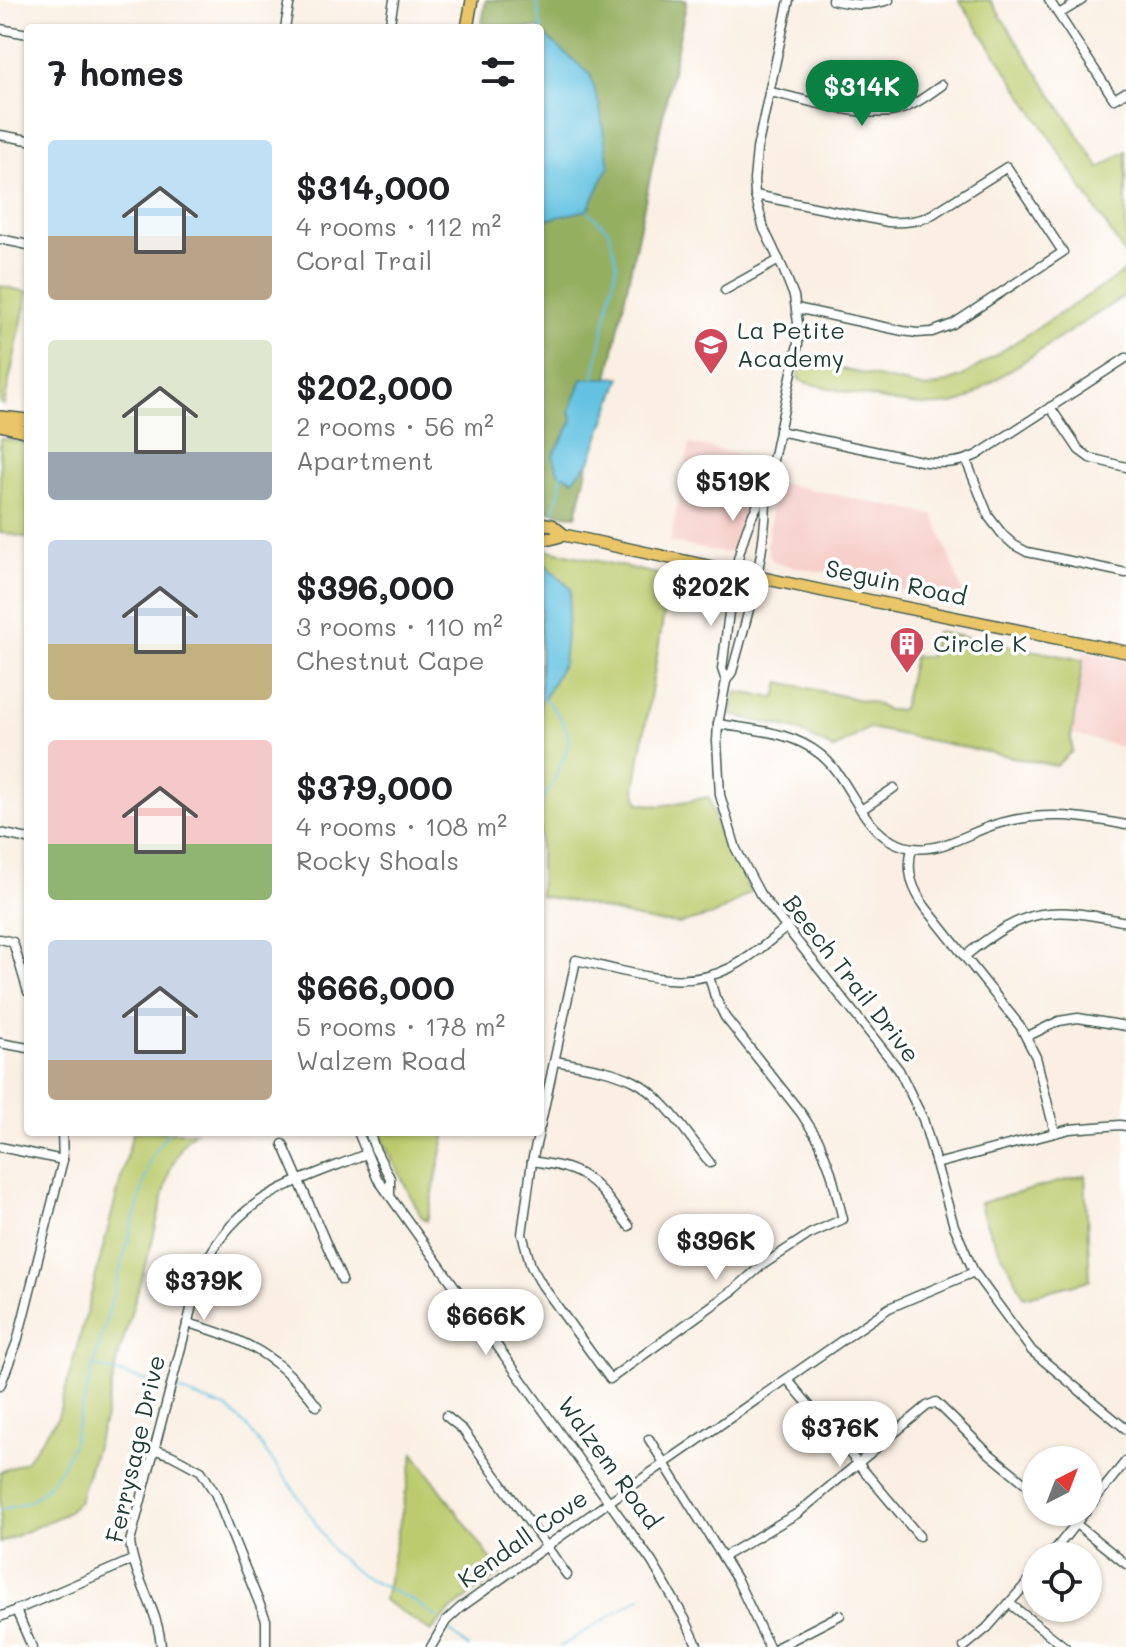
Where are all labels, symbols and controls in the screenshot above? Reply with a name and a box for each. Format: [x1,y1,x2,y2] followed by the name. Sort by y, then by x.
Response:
[48,50,184,95] text: 7 homes
[476,50,520,94] icon: filters
[806,60,918,128] pin: $314K
[824,69,900,103] text: $314K
[296,164,450,209] text: $314,000
[112,172,208,268] icon: home
[296,209,501,243] text: 4 rooms · 112 m²
[296,243,432,277] text: Coral Trail
[737,314,845,373] place label: La Petite Academy
[692,326,730,376] school or university icon: La Petite Academy
[296,364,453,409] text: $202,000
[112,372,208,468] icon: home
[296,409,494,443] text: 2 rooms · 56 m²
[296,443,433,477] text: Apartment
[677,455,789,523] pin: $519K
[695,464,771,498] text: $519K
[823,551,970,612] street label: Seguin Road
[655,560,767,628] pin: $202K
[296,564,454,609] text: $396,000
[672,569,750,603] text: $202K
[112,572,208,668] icon: home
[296,609,503,643] text: 3 rooms · 110 m²
[888,625,926,675] building icon: Circle K
[933,627,1027,658] place label: Circle K
[296,643,485,677] text: Chestnut Cape
[296,764,453,809] text: $379,000
[112,772,208,868] icon: home
[296,809,507,843] text: 4 rooms · 108 m²
[296,843,459,877] text: Rocky Shoals
[777,888,927,1068] street label: Beech Trail Drive
[296,964,455,1009] text: $666,000
[112,972,208,1068] icon: home
[296,1009,505,1043] text: 5 rooms · 178 m²
[296,1043,466,1077] text: Walzem Road
[660,1214,772,1282] pin: $396K
[676,1223,756,1257] text: $396K
[148,1254,260,1322] pin: $379K
[165,1263,243,1297] text: $379K
[430,1289,542,1357] pin: $666K
[446,1298,526,1332] text: $666K
[98,1352,171,1545] street label: Ferrysage Drive
[552,1390,669,1535] street label: Walzem Road
[784,1401,896,1469] pin: $376K
[801,1410,880,1444] text: $376K
[1022,1446,1102,1526] north arrow
[1022,1446,1102,1622] map controls
[451,1482,593,1594] street label: Kendall Cove
[1022,1542,1102,1622] button: locate

